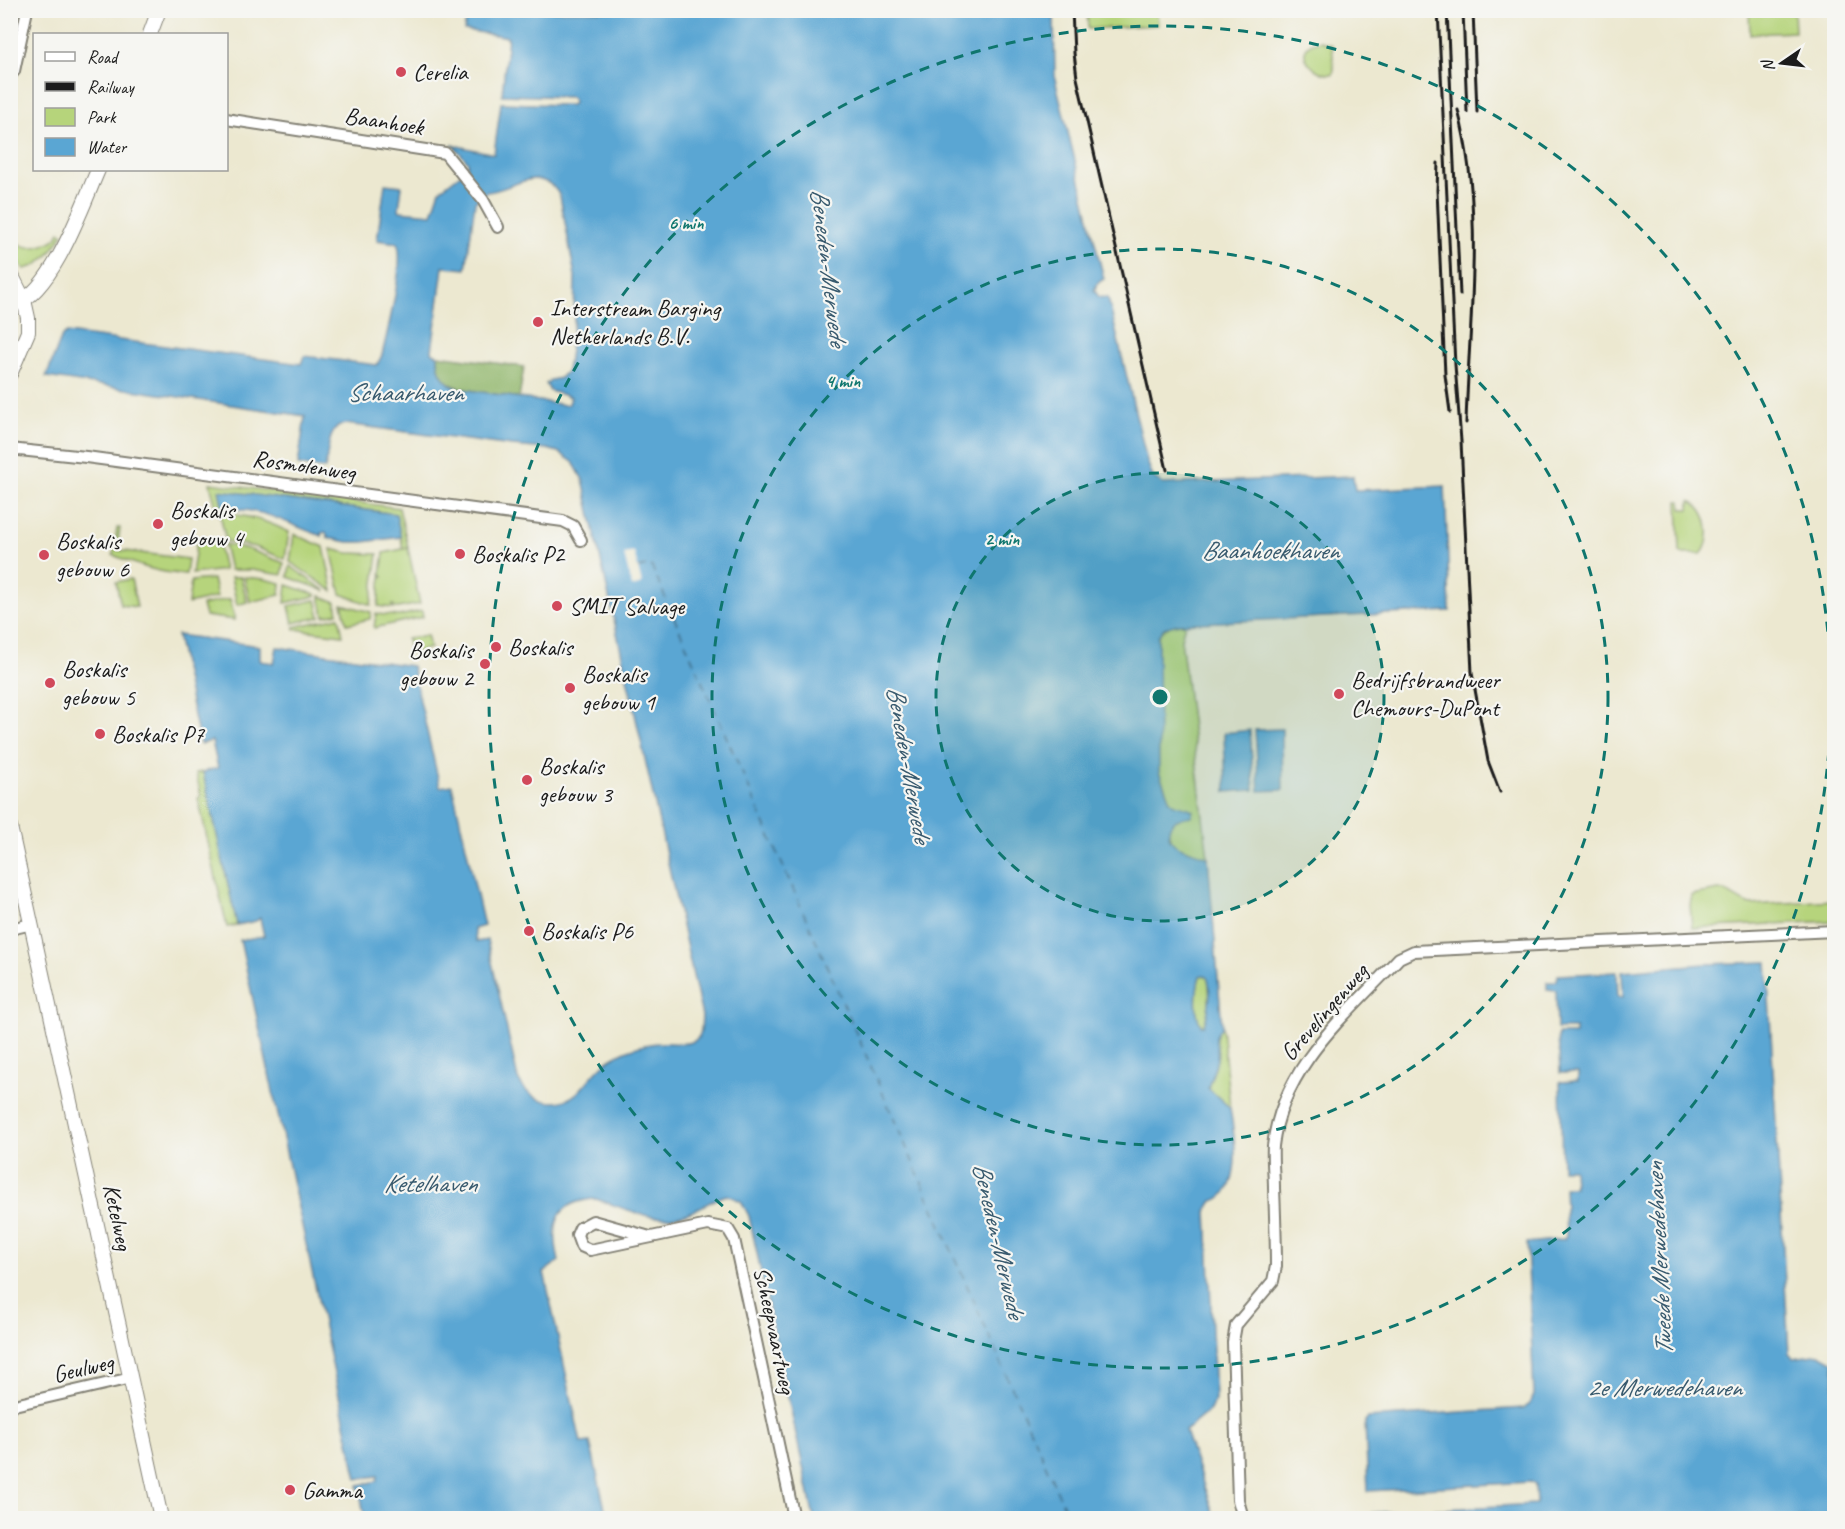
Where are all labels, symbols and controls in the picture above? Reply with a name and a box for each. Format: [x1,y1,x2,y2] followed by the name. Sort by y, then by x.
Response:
[33,33,228,171] legend
[1752,33,1812,93] north arrow
[87,46,120,68] text: Road
[1757,56,1779,74] text: N
[413,57,469,87] place label: Cerelia
[394,65,408,79] marker: Cerelia
[87,76,135,98] text: Railway
[342,100,428,142] street label: Baanhoek
[87,106,117,128] text: Park
[87,136,128,158] text: Water
[803,187,855,351] water label: Beneden-Merwede
[669,212,704,234] text: 6 min
[550,293,723,351] place label: Interstream Barging Netherlands B.V.
[531,315,545,329] marker: Interstream Barging Netherlands B.V.
[826,370,861,392] text: 4 min
[347,376,465,409] water label: Schaarhaven
[250,443,359,487] street label: Rosmolenweg
[170,495,245,553] place label: Boskalis gebouw 4
[151,517,165,531] marker: Boskalis gebouw 4
[56,526,130,584] place label: Boskalis gebouw 6
[985,528,1020,550] text: 2 min
[1201,534,1341,567] water label: Baanhoekhaven
[472,539,566,569] place label: Boskalis P2
[453,547,467,561] marker: Boskalis P2
[37,548,51,562] marker: Boskalis gebouw 6
[569,591,686,621] place label: SMIT Salvage
[550,599,564,613] marker: SMIT Salvage
[508,632,575,662] place label: Boskalis
[400,635,476,693] place label: Boskalis gebouw 2
[489,640,503,654] marker: Boskalis
[62,654,136,712] place label: Boskalis gebouw 5
[478,657,492,671] marker: Boskalis gebouw 2
[582,659,656,717] place label: Boskalis gebouw 1
[1351,665,1502,723] place label: Bedrijfsbrandweer Chemours-DuPont
[43,676,57,690] marker: Boskalis gebouw 5
[563,681,577,695] marker: Boskalis gebouw 1
[879,683,940,848] water label: Beneden-Merwede
[1150,687,1170,707] centre of rings
[1332,687,1346,701] marker: Bedrijfsbrandweer Chemours-DuPont
[112,719,205,749] place label: Boskalis P7
[93,727,107,741] marker: Boskalis P7
[539,751,614,809] place label: Boskalis gebouw 3
[520,773,534,787] marker: Boskalis gebouw 3
[541,916,634,946] place label: Boskalis P6
[522,924,536,938] marker: Boskalis P6
[1274,955,1376,1067] street label: Grevelingenweg
[965,1159,1034,1324] water label: Beneden-Merwede
[1637,1159,1681,1356] water label: Tweede Merwedehaven
[383,1167,479,1200] water label: Ketelhaven
[96,1181,140,1254] street label: Ketelweg
[747,1264,804,1399] street label: Scheepvaartweg
[50,1346,118,1389] street label: Geulweg
[1587,1371,1744,1404] water label: 2e Merwedehaven
[302,1475,363,1505] place label: Gamma
[283,1483,297,1497] marker: Gamma

